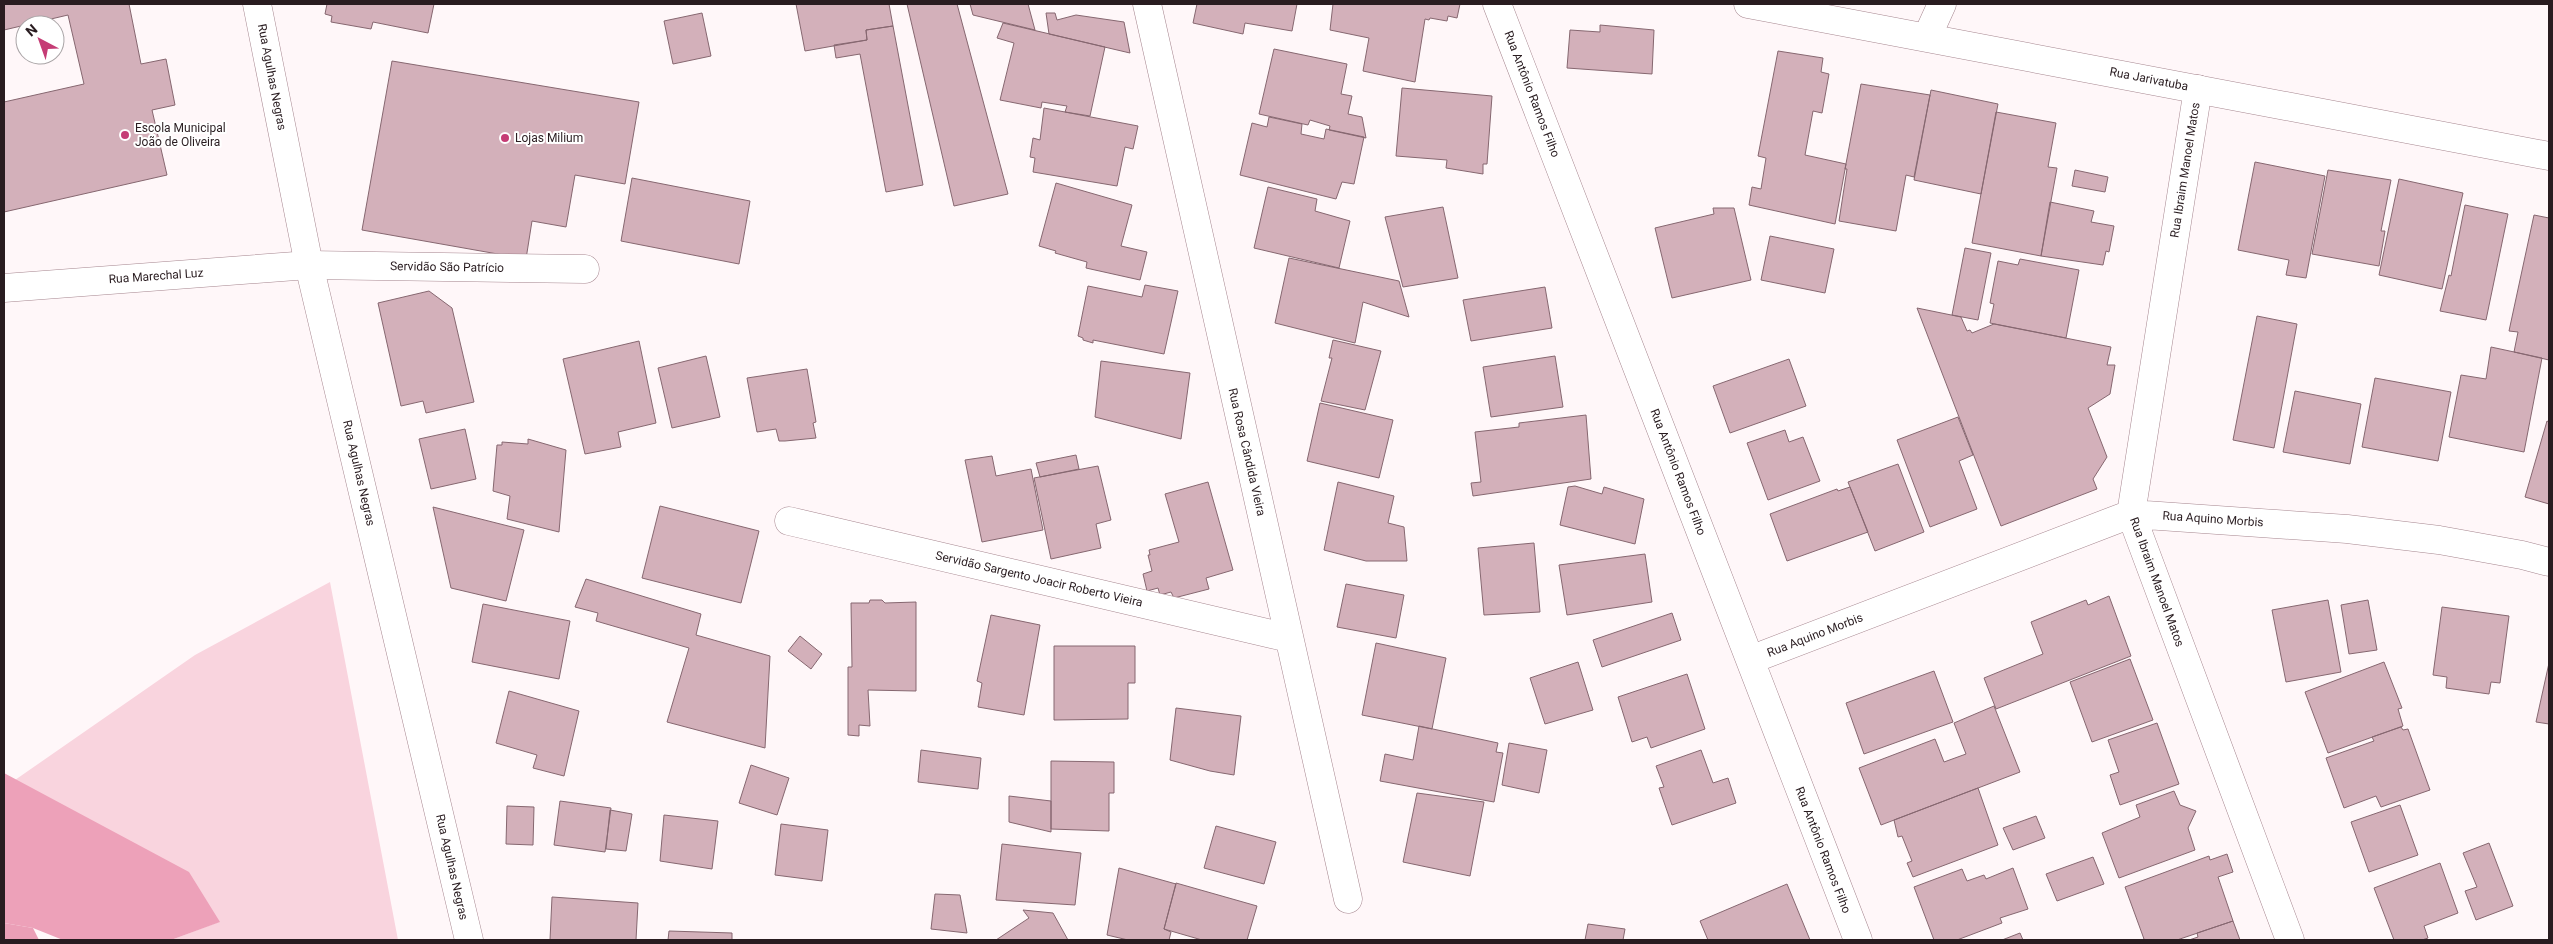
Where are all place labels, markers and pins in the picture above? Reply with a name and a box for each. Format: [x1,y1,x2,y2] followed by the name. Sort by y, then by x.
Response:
[135,121,226,149] place label: Escola Municipal João de Oliveira
[119,129,131,141] marker: Escola Municipal João de Oliveira
[515,131,583,145] place label: Lojas Milium
[499,132,511,144] marker: Lojas Milium

